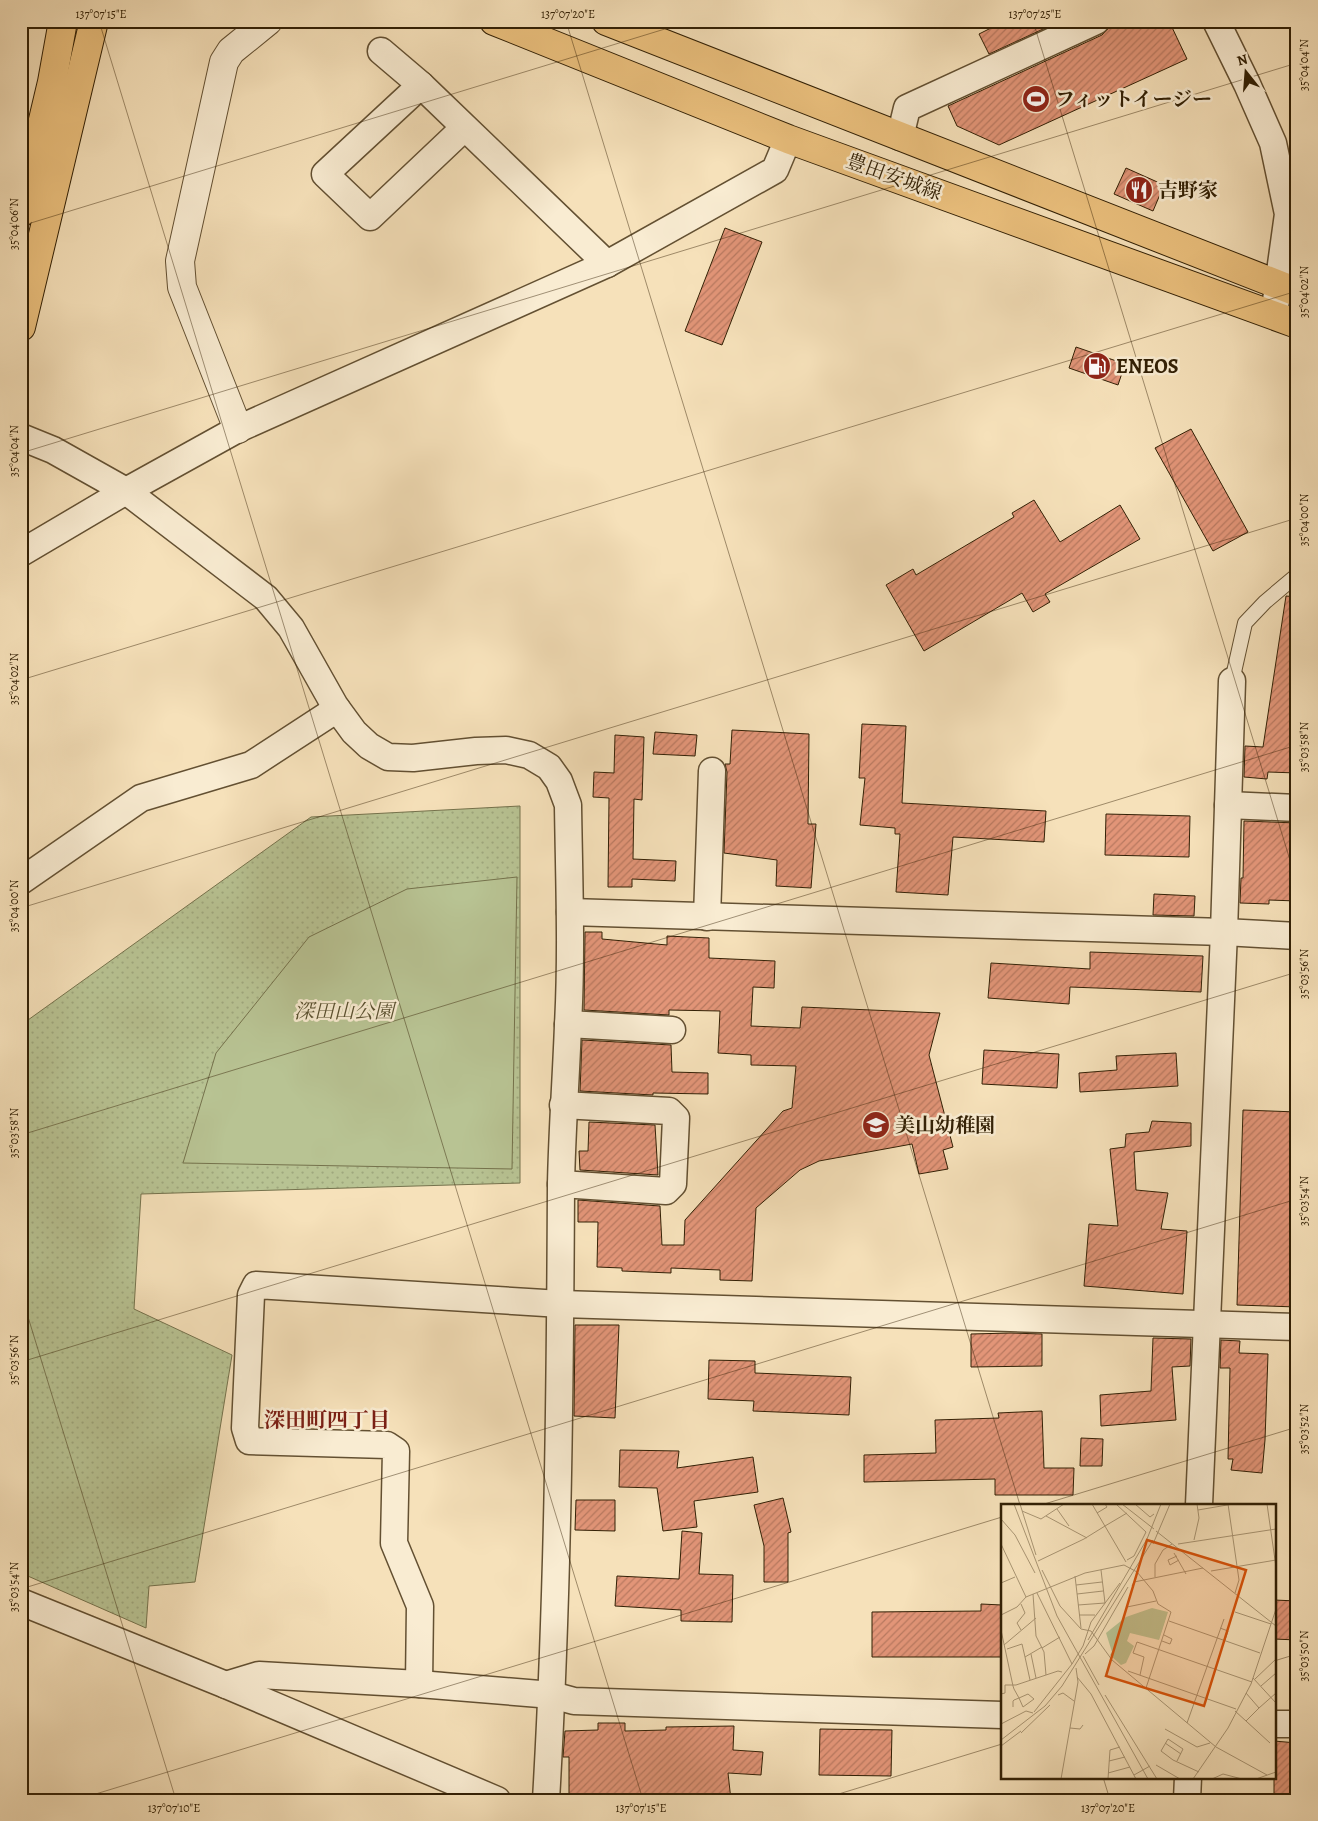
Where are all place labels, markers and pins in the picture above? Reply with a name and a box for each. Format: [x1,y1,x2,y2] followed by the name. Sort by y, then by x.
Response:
[1021,84,1051,114] sports icon: フィットイージー
[1055,86,1212,113] place label: フィットイージー
[1124,175,1154,205] restaurant icon: 吉野家
[1158,177,1218,204] place label: 吉野家
[1082,351,1112,381] fuel station icon: ENEOS
[1116,353,1178,380] place label: ENEOS
[861,1110,891,1140] school or university icon: 美山幼稚園
[895,1112,995,1139] place label: 美山幼稚園

